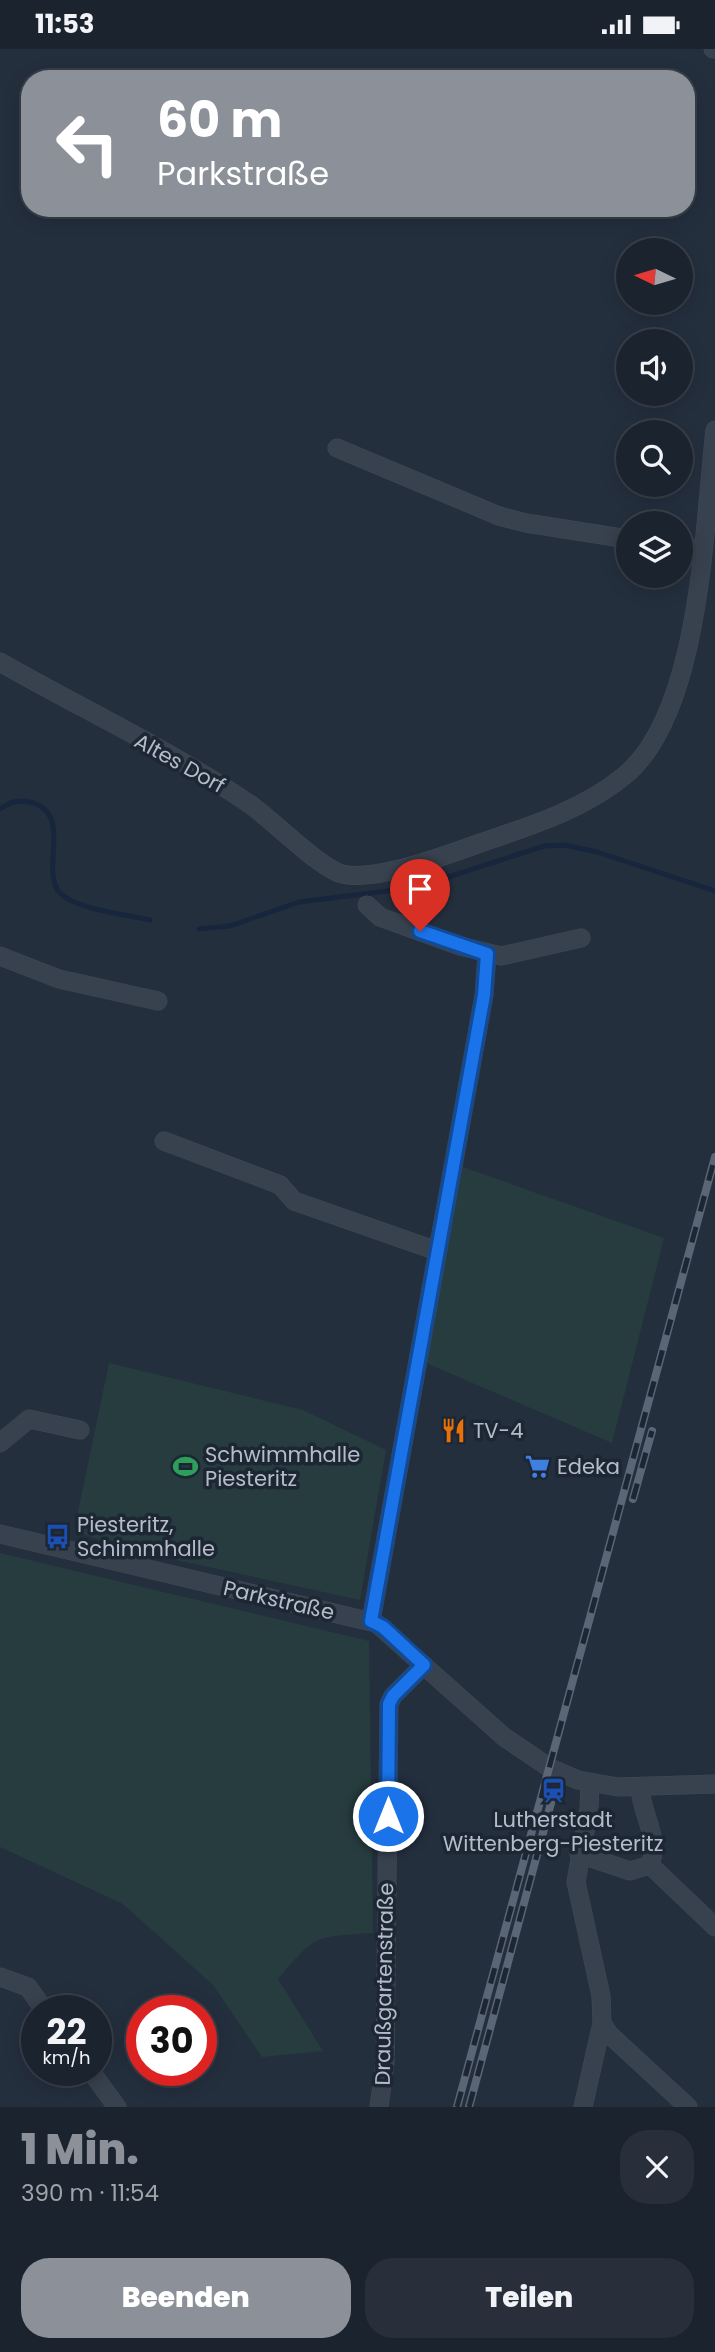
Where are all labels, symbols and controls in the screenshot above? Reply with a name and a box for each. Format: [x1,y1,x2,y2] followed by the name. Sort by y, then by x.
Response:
[35,6,95,42] text: 11:53
[157,86,282,154] text: 60 m
[42,98,133,189] icon: left
[157,151,329,196] text: Parkstraße
[616,238,693,315] north arrow
[616,238,693,588] map controls
[616,329,693,406] button: sound
[616,420,693,497] button: search
[616,511,693,588] button: layers
[129,726,231,800] street label: Altes Dorf
[390,859,450,931] pin
[401,870,439,908] icon: arrive
[439,1416,467,1444] restaurant icon: TV-4
[473,1416,523,1445] place label: TV-4
[205,1440,360,1493] place label: Schwimmhalle Piesteritz
[171,1452,199,1480] sports icon: Schwimmhalle Piesteritz
[523,1452,551,1480] supermarket icon: Edeka
[557,1452,620,1481] place label: Edeka
[77,1510,215,1563] place label: Piesteritz, Schimmhalle
[43,1522,71,1550] bus stop icon: Piesteritz, Schimmhalle
[221,1573,337,1627] street label: Parkstraße
[539,1776,567,1804] station icon: Lutherstadt Wittenberg-Piesteritz
[351,1779,425,1853] position arrow
[443,1805,663,1858] place label: Lutherstadt Wittenberg-Piesteritz
[368,1882,400,2086] street label: Draußgartenstraße
[126,1995,217,2086] speed limit sign: 30
[47,2007,86,2056] text: 22
[43,2045,90,2070] text: km/h
[21,2120,139,2179] text: 1 Min.
[620,2130,694,2204] button: close
[21,2177,159,2209] text: 390 m · 11:54
[21,2258,351,2338] button: Beenden
[365,2258,694,2338] button: Teilen

